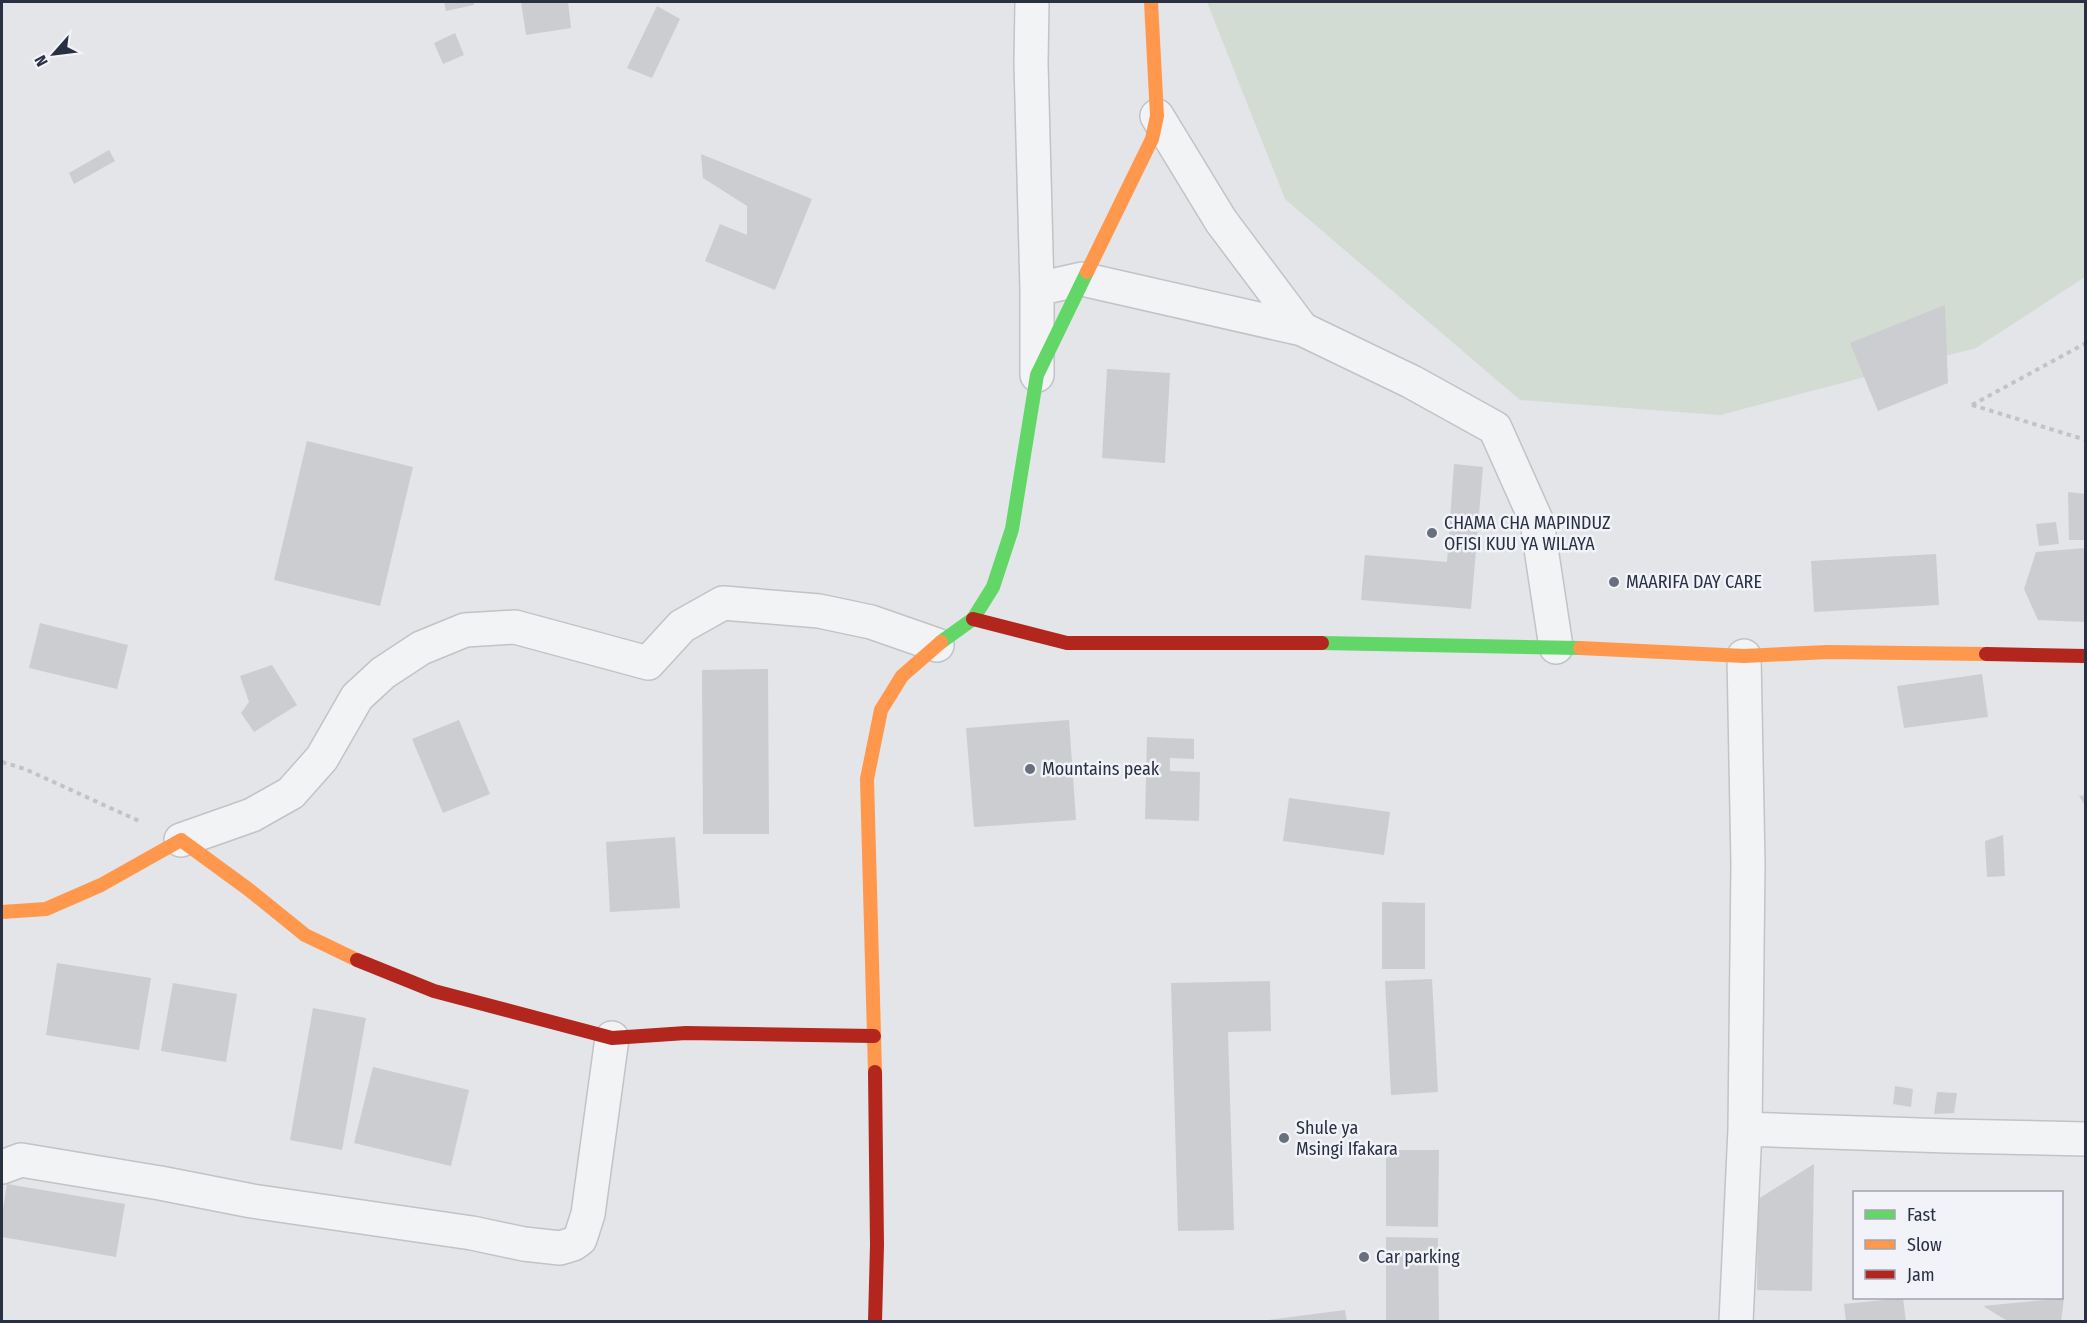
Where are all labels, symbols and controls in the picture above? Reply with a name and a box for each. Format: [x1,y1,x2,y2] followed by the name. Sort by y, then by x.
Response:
[24,24,84,84] north arrow
[31,52,52,70] text: N
[1444,512,1610,555] place label: CHAMA CHA MAPINDUZ OFISI KUU YA WILAYA
[1425,526,1439,540] marker: CHAMA CHA MAPINDUZ OFISI KUU YA WILAYA
[1626,571,1762,593] place label: MAARIFA DAY CARE
[1607,575,1621,589] marker: MAARIFA DAY CARE
[1042,758,1160,780] place label: Mountains peak
[1023,762,1037,776] marker: Mountains peak
[1296,1117,1398,1160] place label: Shule ya Msingi Ifakara
[1277,1131,1291,1145] marker: Shule ya Msingi Ifakara
[1853,1191,2063,1299] legend
[1907,1204,1936,1226] text: Fast
[1907,1234,1942,1256] text: Slow
[1376,1246,1460,1268] place label: Car parking
[1357,1250,1371,1264] marker: Car parking
[1907,1264,1935,1286] text: Jam

